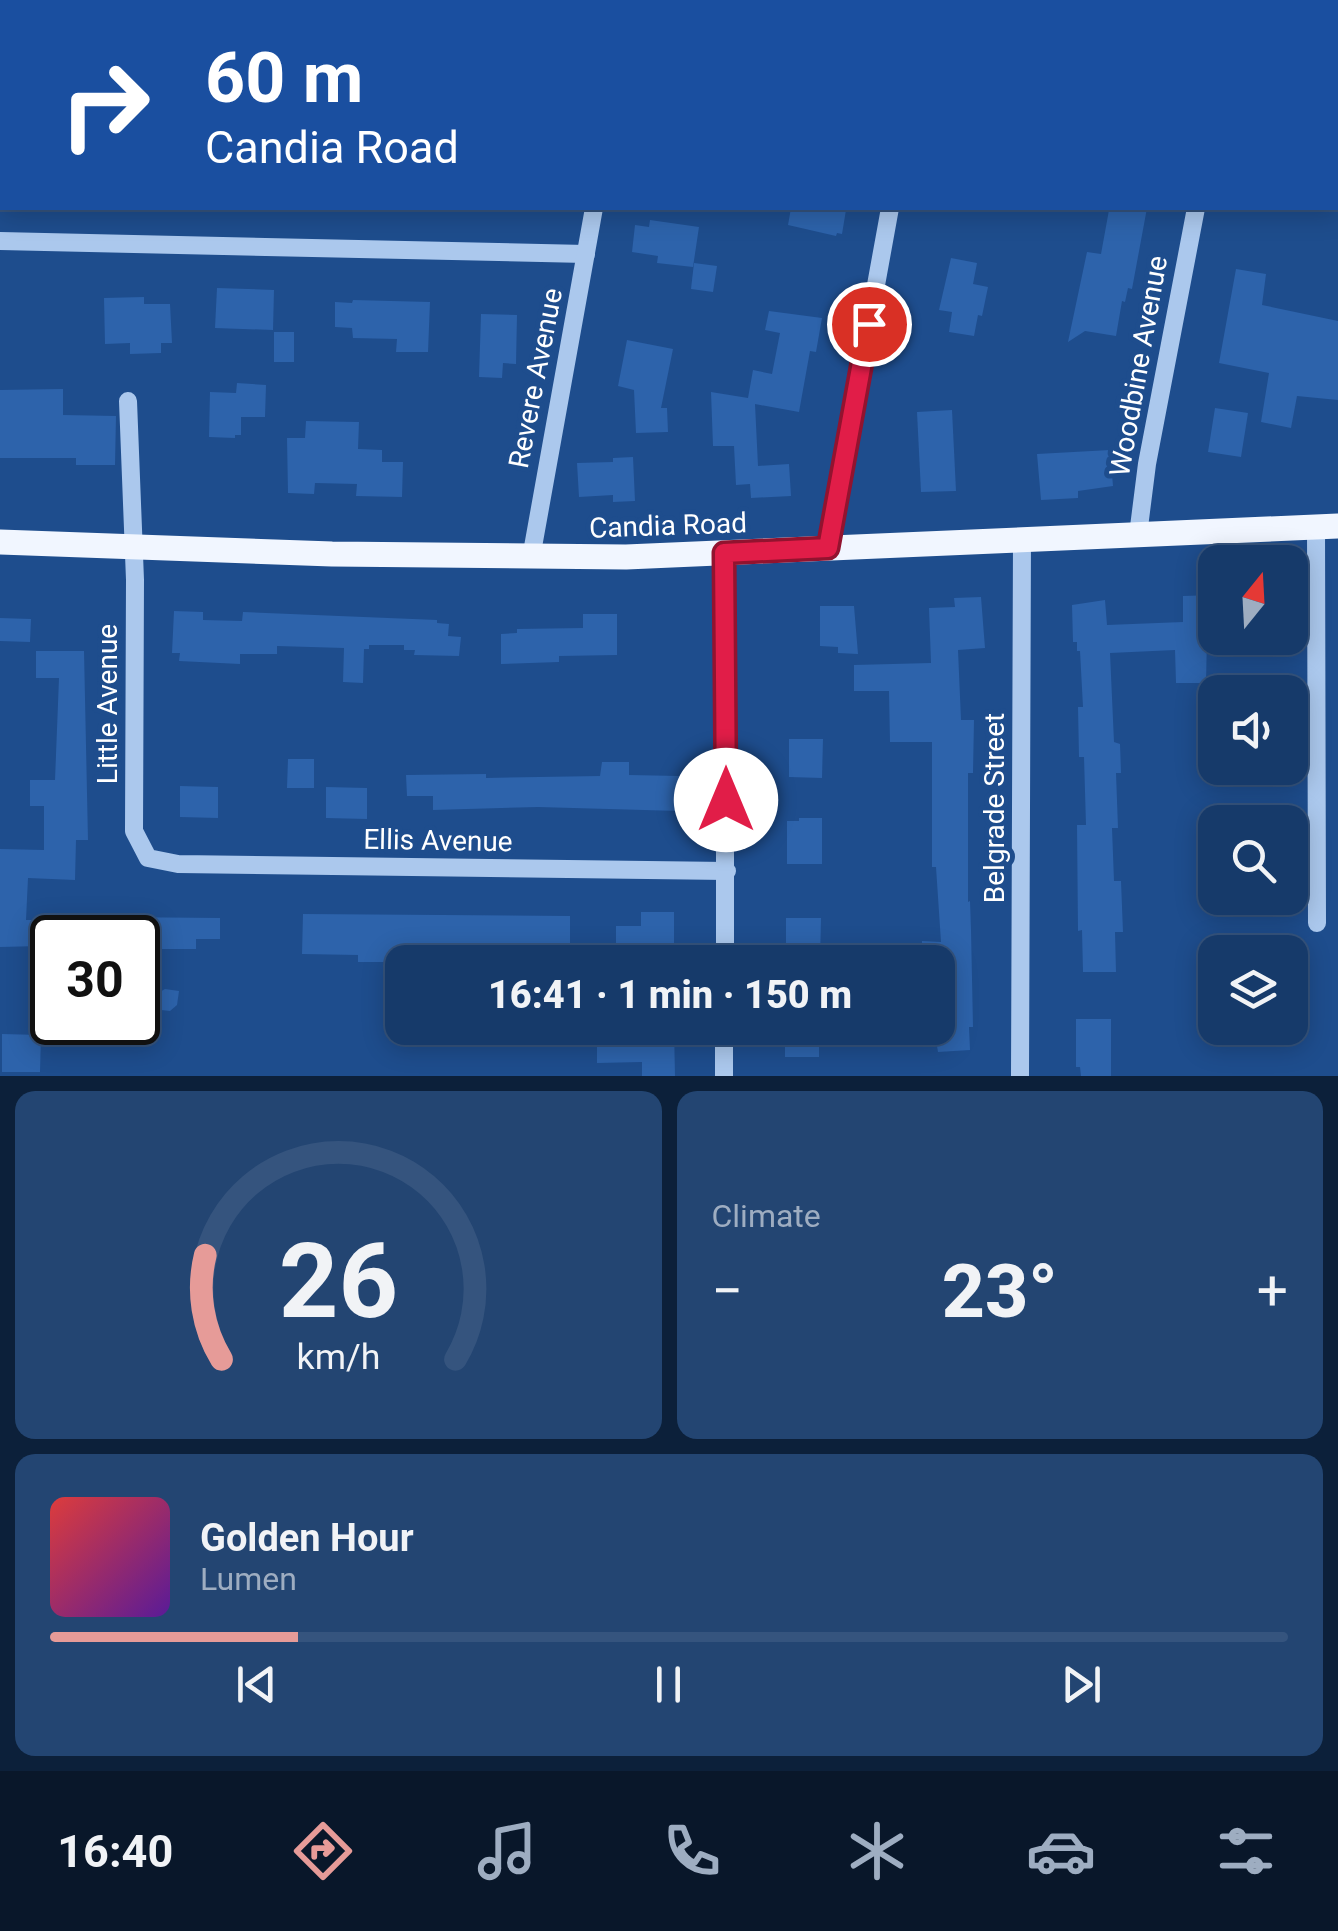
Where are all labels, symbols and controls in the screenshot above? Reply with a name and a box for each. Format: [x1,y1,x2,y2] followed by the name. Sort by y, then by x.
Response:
[205,37,363,119] text: 60 m
[40,40,170,170] icon: right
[205,121,459,174] text: Candia Road
[1103,253,1174,479] street label: Woodbine Avenue
[827,282,912,367] pin
[502,285,569,471] street label: Revere Avenue
[842,297,897,352] icon: arrive
[589,506,748,545] street label: Candia Road
[1198,545,1308,655] north arrow
[1198,545,1308,1045] map controls
[91,624,124,784] street label: Little Avenue
[1198,675,1308,785] button: sound
[978,713,1011,903] street label: Belgrade Street
[674,748,778,852] position arrow
[1198,805,1308,915] button: search
[363,823,513,858] street label: Ellis Avenue
[30,915,160,1045] speed limit sign: 30
[1198,935,1308,1045] button: layers
[488,973,852,1017] text: 16:41 · 1 min · 150 m
[712,1197,821,1235] text: Climate
[279,1221,398,1342] text: 26
[942,1247,1058,1335] text: 23°
[712,1259,743,1323] text: −
[1257,1259,1288,1323] text: +
[296,1336,380,1378] text: km/h
[200,1516,414,1560] text: Golden Hour
[200,1560,297,1598] text: Lumen
[229,1657,284,1712] icon: previous
[641,1657,696,1712] icon: pause
[1054,1657,1109,1712] icon: next
[288,1816,358,1886] icon: directions
[472,1816,542,1886] icon: music
[657,1816,727,1886] icon: phone
[842,1816,912,1886] icon: climate
[1026,1816,1096,1886] icon: car
[1211,1816,1281,1886] icon: filters
[57,1825,173,1878] text: 16:40

